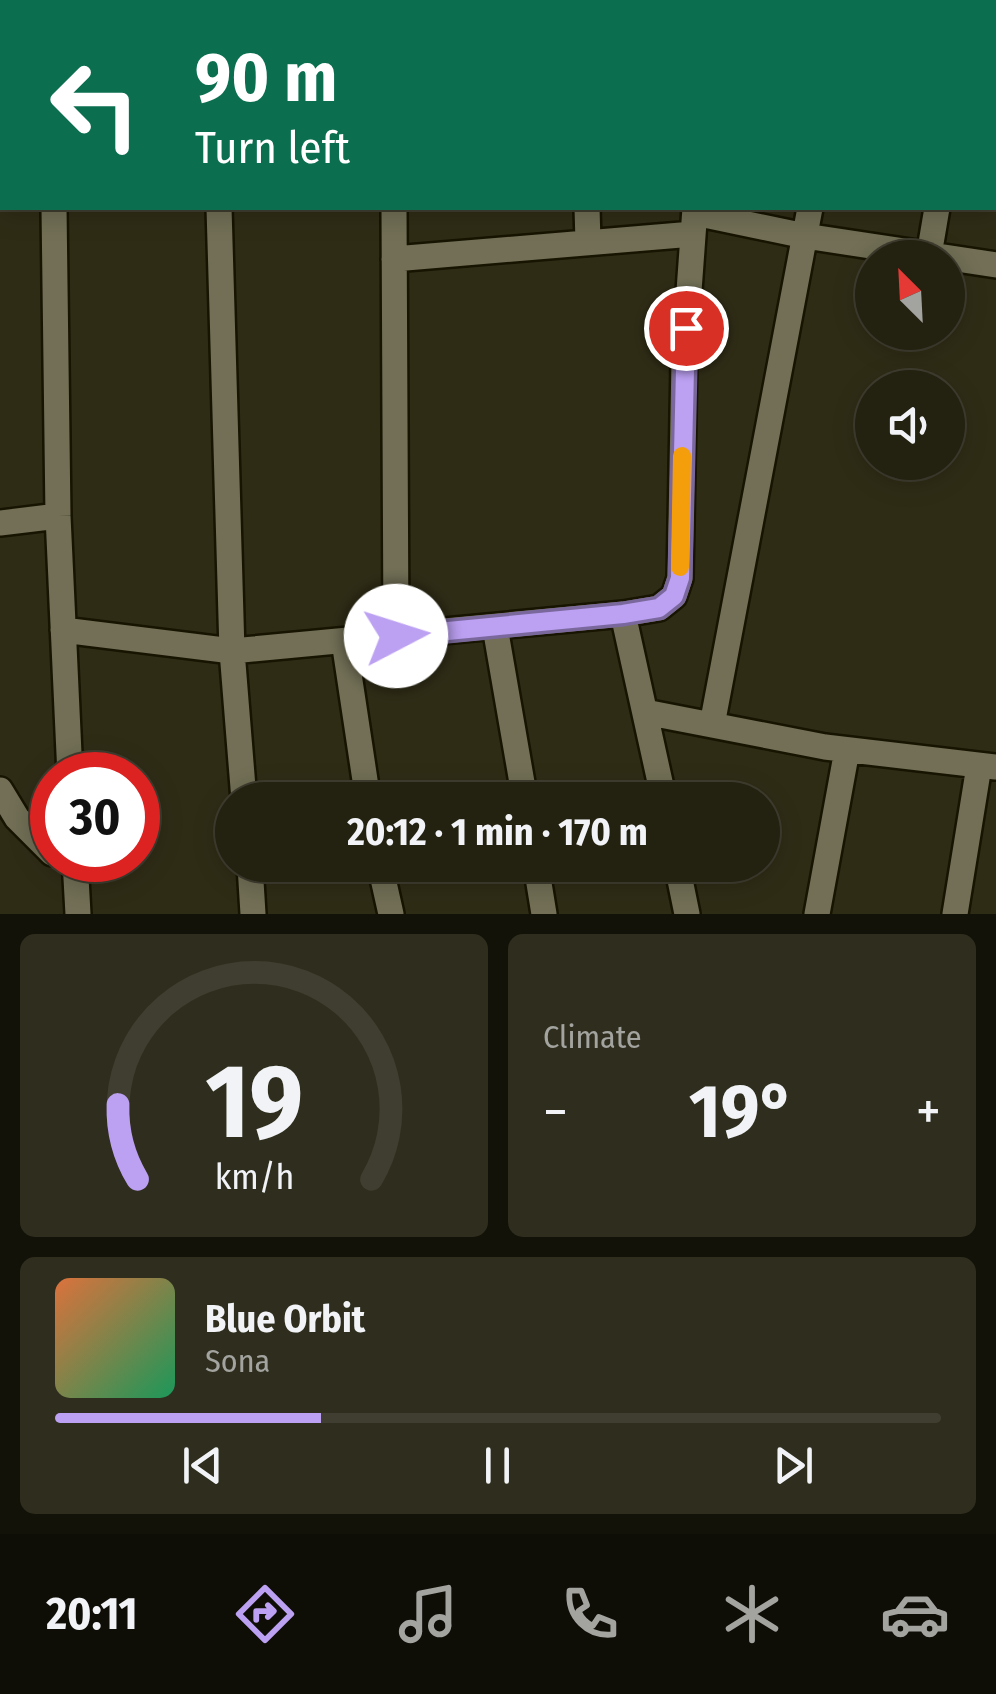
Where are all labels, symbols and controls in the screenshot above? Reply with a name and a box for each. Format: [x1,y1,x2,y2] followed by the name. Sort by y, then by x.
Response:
[195,36,337,120] text: 90 m
[30,40,160,170] icon: left
[195,121,350,175] text: Turn left
[855,240,965,350] north arrow
[855,240,965,480] map controls
[644,286,729,371] pin
[659,301,714,356] icon: arrive
[855,370,965,480] button: sound
[344,584,448,688] position arrow
[30,752,160,882] speed limit sign: 30
[347,809,648,855] text: 20:12 · 1 min · 170 m
[543,1018,642,1056] text: Climate
[205,1040,303,1165] text: 19
[689,1067,795,1157] text: 19°
[543,1079,568,1145] text: −
[916,1079,941,1145] text: +
[214,1156,294,1198] text: km/h
[205,1296,365,1342] text: Blue Orbit
[205,1342,270,1380] text: Sona
[175,1438,230,1493] icon: previous
[470,1438,525,1493] icon: pause
[766,1438,821,1493] icon: next
[230,1579,300,1649] icon: directions
[393,1579,463,1649] icon: music
[555,1579,625,1649] icon: phone
[717,1579,787,1649] icon: climate
[880,1579,950,1649] icon: car
[46,1587,138,1641] text: 20:11

